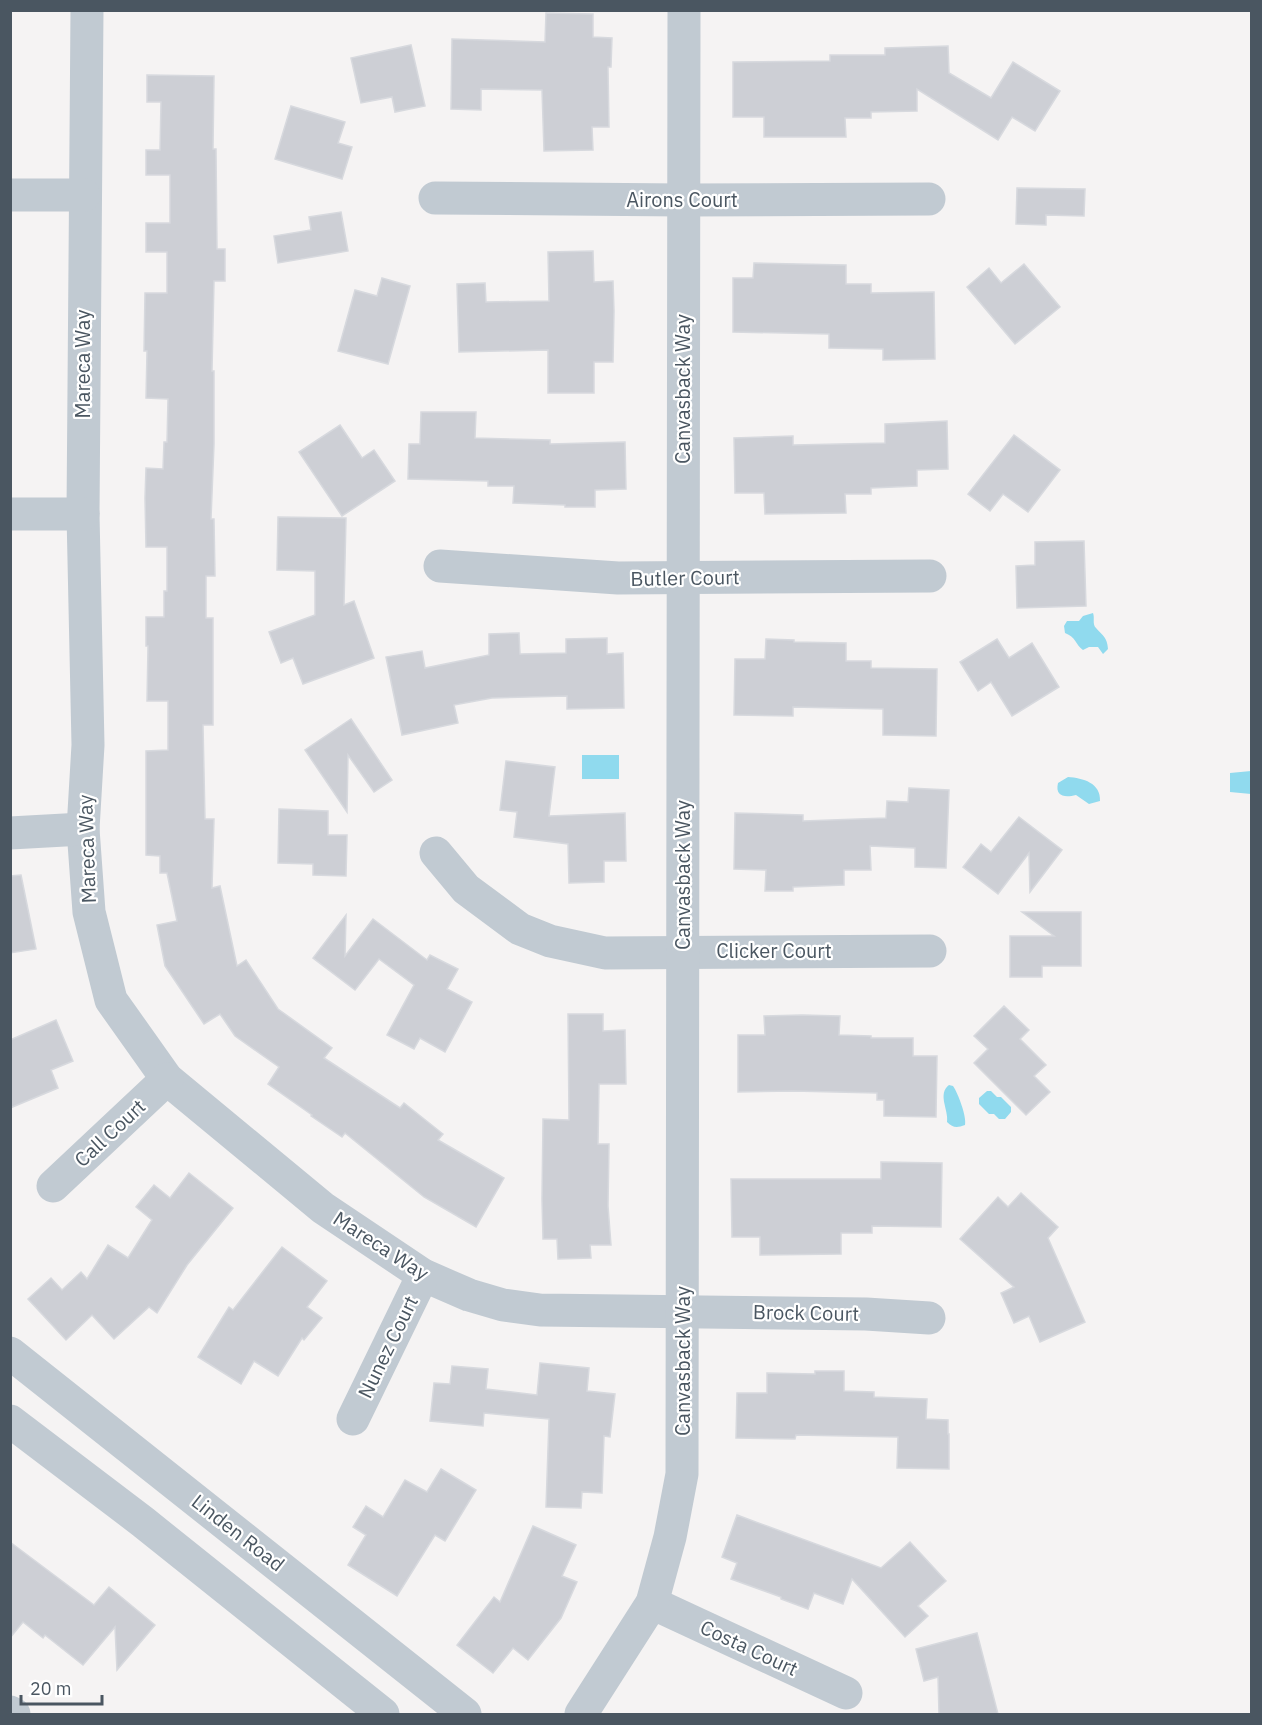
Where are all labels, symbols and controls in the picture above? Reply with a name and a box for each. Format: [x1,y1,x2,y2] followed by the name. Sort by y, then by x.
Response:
[626,186,738,213] street label: Airons Court
[69,310,96,418] street label: Mareca Way
[669,314,696,464] street label: Canvasback Way
[630,563,740,592] street label: Butler Court
[71,794,102,904] street label: Mareca Way
[669,800,696,950] street label: Canvasback Way
[716,937,832,964] street label: Clicker Court
[68,1093,151,1173] street label: Call Court
[328,1205,434,1287] street label: Mareca Way
[669,1286,696,1436] street label: Canvasback Way
[351,1291,424,1403] street label: Nunez Court
[753,1298,859,1327] street label: Brock Court
[186,1488,290,1577] street label: Linden Road
[696,1613,803,1682] street label: Costa Court
[21,1668,102,1706] scale bar
[30,1677,72,1700] text: 20 m

